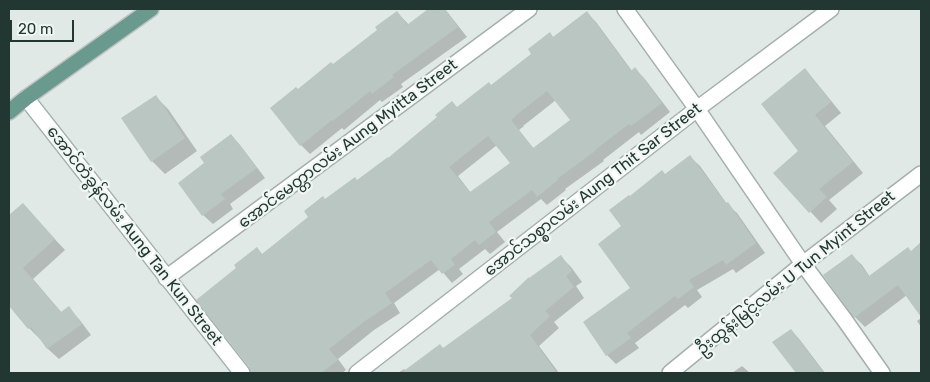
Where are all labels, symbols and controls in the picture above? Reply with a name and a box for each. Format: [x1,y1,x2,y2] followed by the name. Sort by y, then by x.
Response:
[12,10,76,42] scale bar
[18,20,53,38] text: 20 m
[235,55,461,233] street label: အောင်မေတ္တာလမ်း Aung Myitta Street
[481,99,705,281] street label: အောင်သစ္စာလမ်း Aung Thit Sar Street
[42,122,226,350] street label: အောင်တံခွန်လမ်း Aung Tan Kun Street
[693,187,899,359] street label: ဦးထွန်းမြင့်လမ်း U Tun Myint Street

